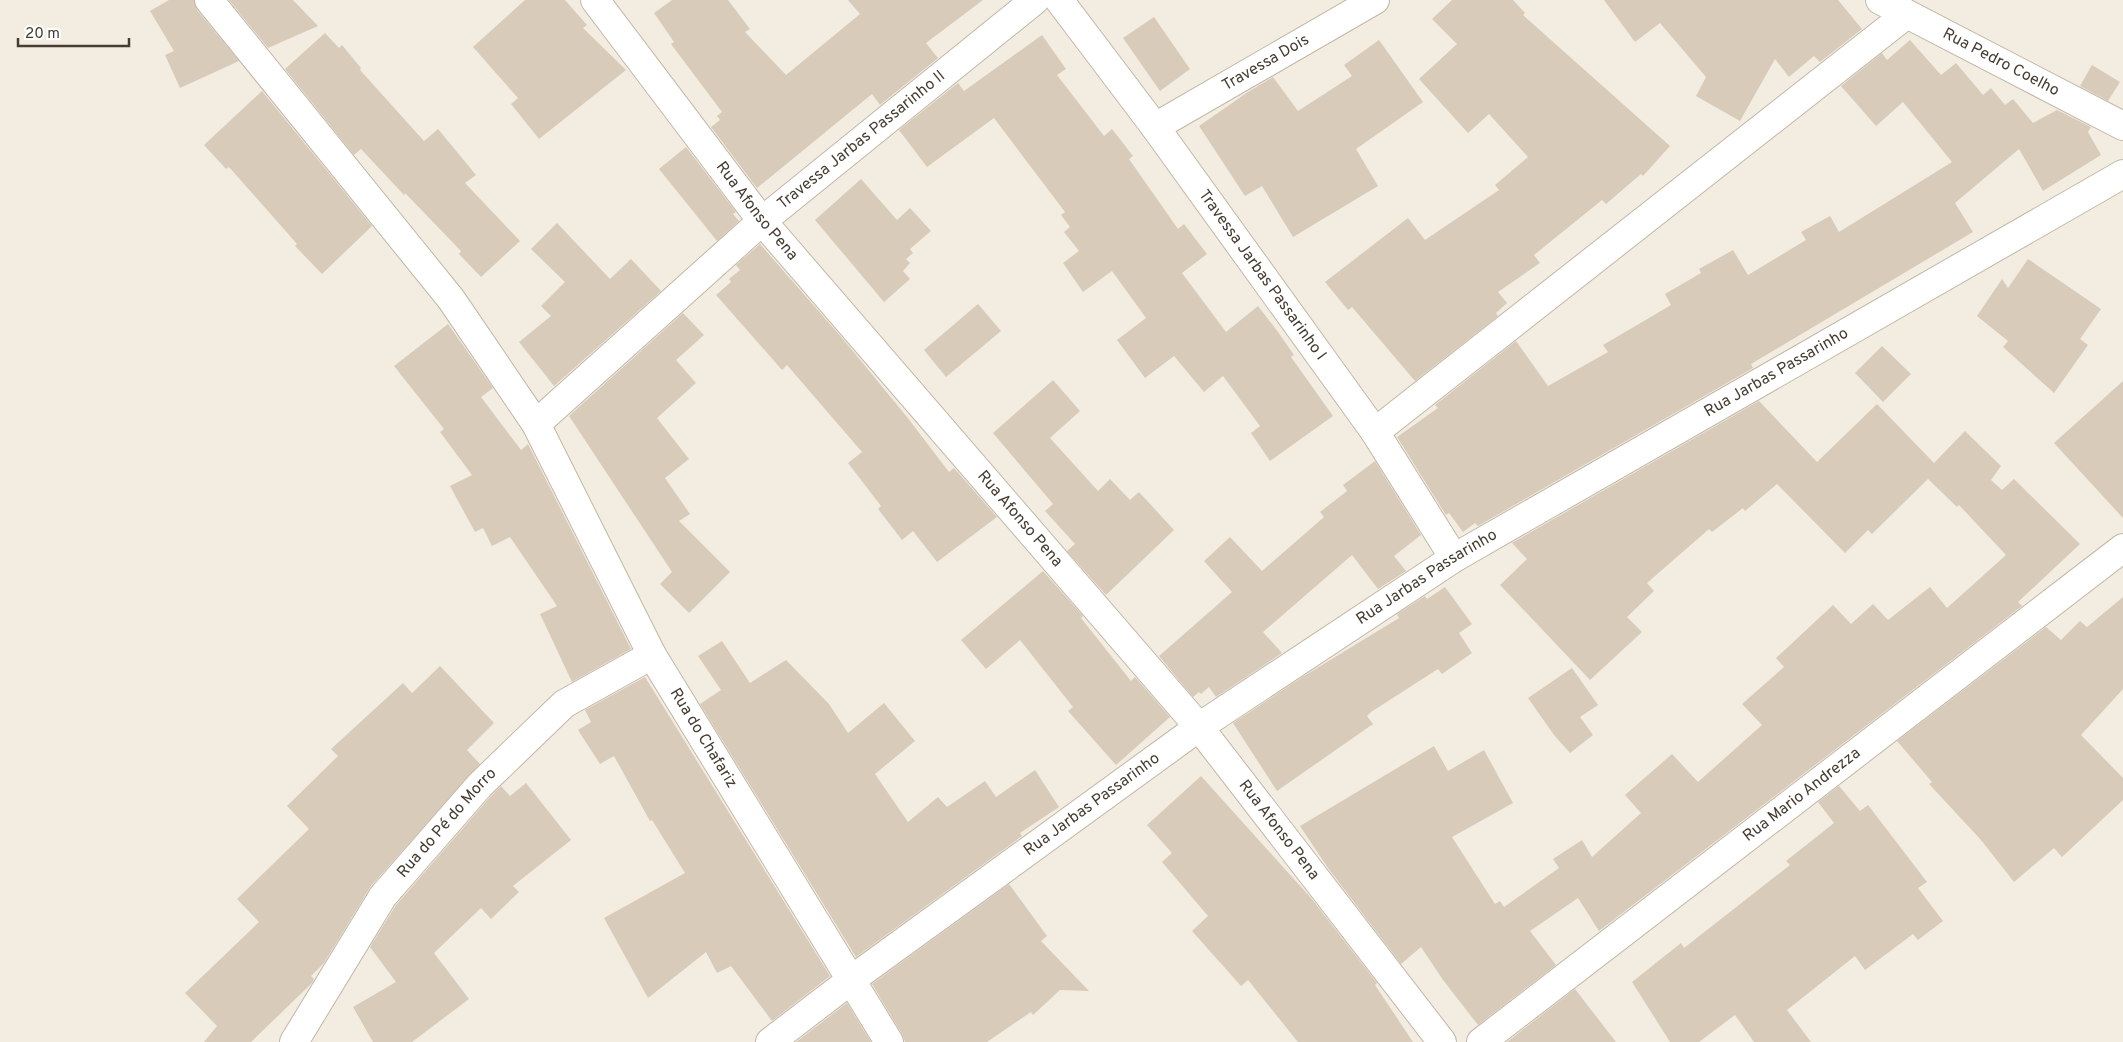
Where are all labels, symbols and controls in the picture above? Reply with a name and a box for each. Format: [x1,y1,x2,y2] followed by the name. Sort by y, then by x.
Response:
[18,15,129,47] scale bar
[1939,24,2063,101] street label: Rua Pedro Coelho
[25,25,60,44] text: 20 m
[1219,30,1313,96] street label: Travessa Dois
[774,66,950,214] street label: Travessa Jarbas Passarinho II
[711,158,802,265] street label: Rua Afonso Pena
[1194,186,1330,365] street label: Travessa Jarbas Passarinho I
[1701,324,1852,422] street label: Rua Jarbas Passarinho
[972,467,1067,572] street label: Rua Afonso Pena
[1353,525,1501,630] street label: Rua Jarbas Passarinho
[665,685,741,792] street label: Rua do Chafariz
[1739,743,1865,847] street label: Rua Mario Andrezza
[1020,749,1164,861] street label: Rua Jarbas Passarinho
[393,764,501,882] street label: Rua do Pé do Morro
[1234,776,1324,884] street label: Rua Afonso Pena

